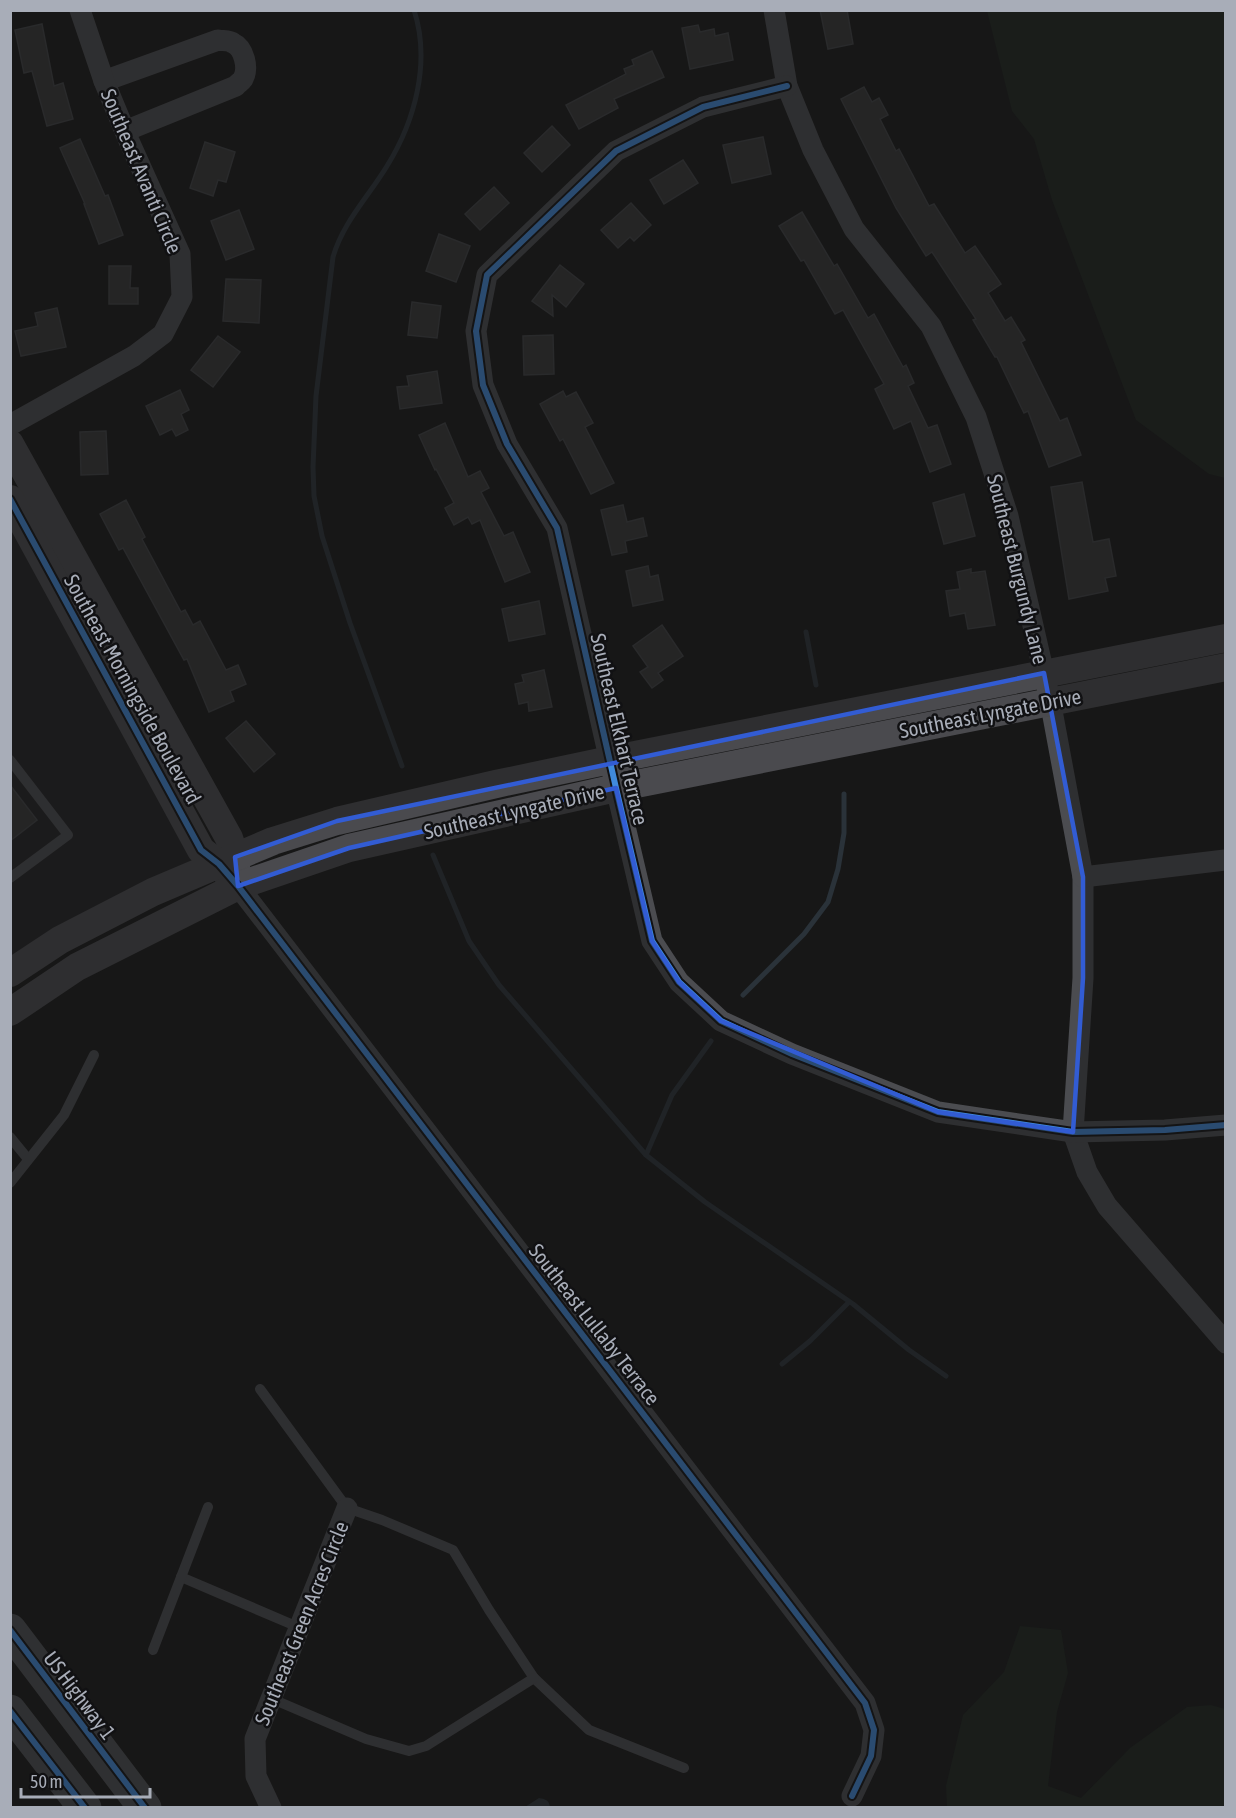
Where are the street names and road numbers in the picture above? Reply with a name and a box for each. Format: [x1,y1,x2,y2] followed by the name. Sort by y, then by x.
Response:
[97,85,187,257] street label: Southeast Avanti Circle
[983,472,1053,666] street label: Southeast Burgundy Lane
[60,570,206,808] street label: Southeast Morningside Boulevard
[586,631,654,827] street label: Southeast Elkhart Terrace
[897,684,1083,742] street label: Southeast Lyngate Drive
[421,779,607,843] street label: Southeast Lyngate Drive
[525,1239,665,1409] street label: Southeast Lullaby Terrace
[249,1518,353,1728] street label: Southeast Green Acres Circle
[39,1646,121,1744] street label: US Highway 1

